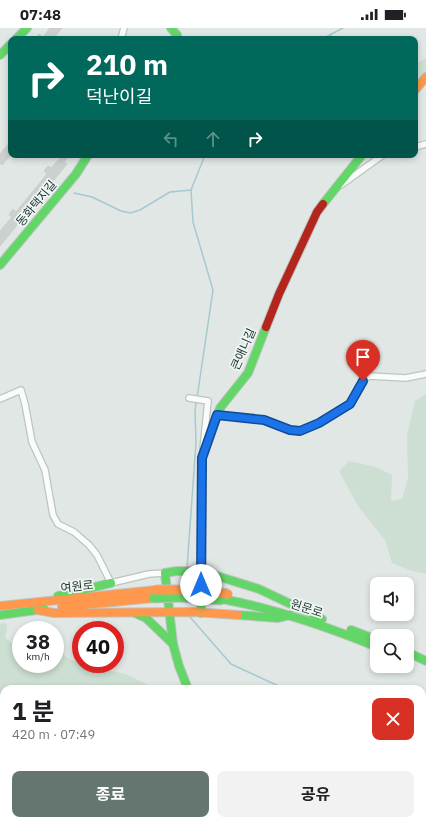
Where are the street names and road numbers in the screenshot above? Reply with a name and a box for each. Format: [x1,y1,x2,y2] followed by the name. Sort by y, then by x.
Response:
[13,177,59,229] street label: 동화택지길
[227,326,259,372] street label: 큰애니길
[60,577,94,595] street label: 여원로
[289,596,325,620] street label: 원문로

